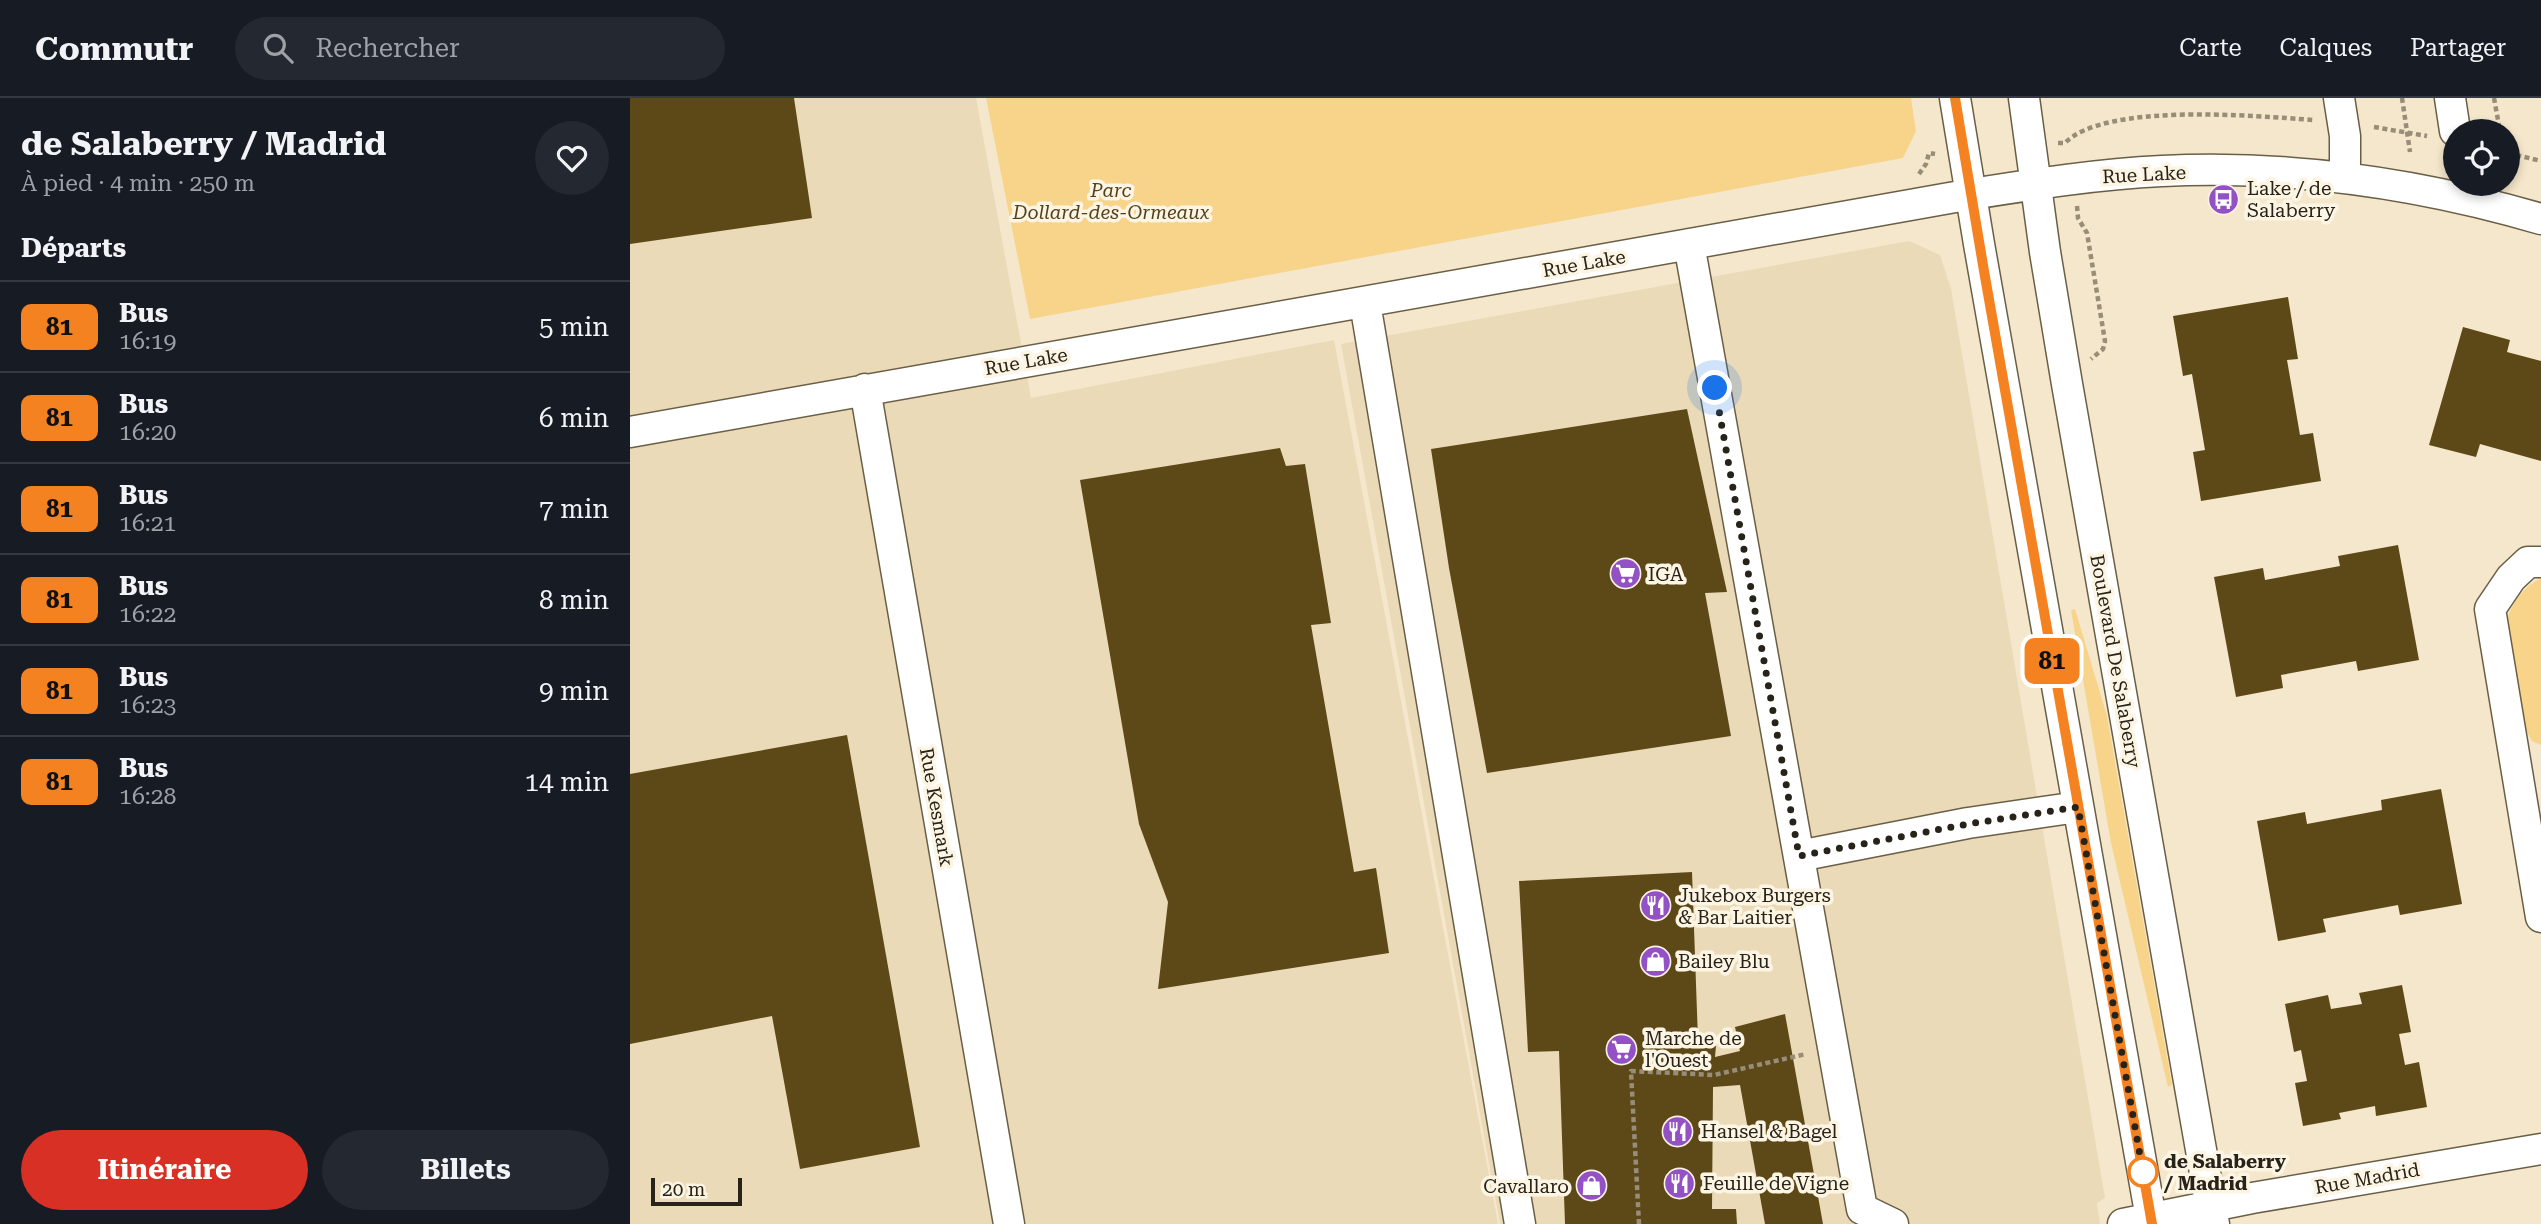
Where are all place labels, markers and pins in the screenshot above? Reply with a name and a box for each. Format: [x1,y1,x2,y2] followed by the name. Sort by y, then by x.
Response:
[2247,177,2336,222] place label: Lake / de Salaberry
[2207,182,2241,216] bus stop icon: Lake / de Salaberry
[1608,557,1642,591] supermarket icon: IGA
[1648,563,1684,586] place label: IGA
[1678,884,1831,929] place label: Jukebox Burgers & Bar Laitier
[1638,889,1672,923] restaurant icon: Jukebox Burgers & Bar Laitier
[1638,944,1672,978] shop icon: Bailey Blu
[1678,950,1770,973] place label: Bailey Blu
[1645,1027,1742,1072] place label: Marche de l'Ouest
[1605,1032,1639,1066] supermarket icon: Marche de l'Ouest
[1661,1114,1695,1148] restaurant icon: Hansel & Bagel
[1701,1120,1837,1143] place label: Hansel & Bagel
[2163,1150,2287,1195] place label: de Salaberry / Madrid
[2128,1157,2158,1187] marker: de Salaberry / Madrid
[1663,1166,1697,1200] restaurant icon: Feuille de Vigne
[1575,1169,1609,1203] shop icon: Cavallaro
[1703,1172,1849,1195] place label: Feuille de Vigne
[1483,1175,1569,1198] place label: Cavallaro

